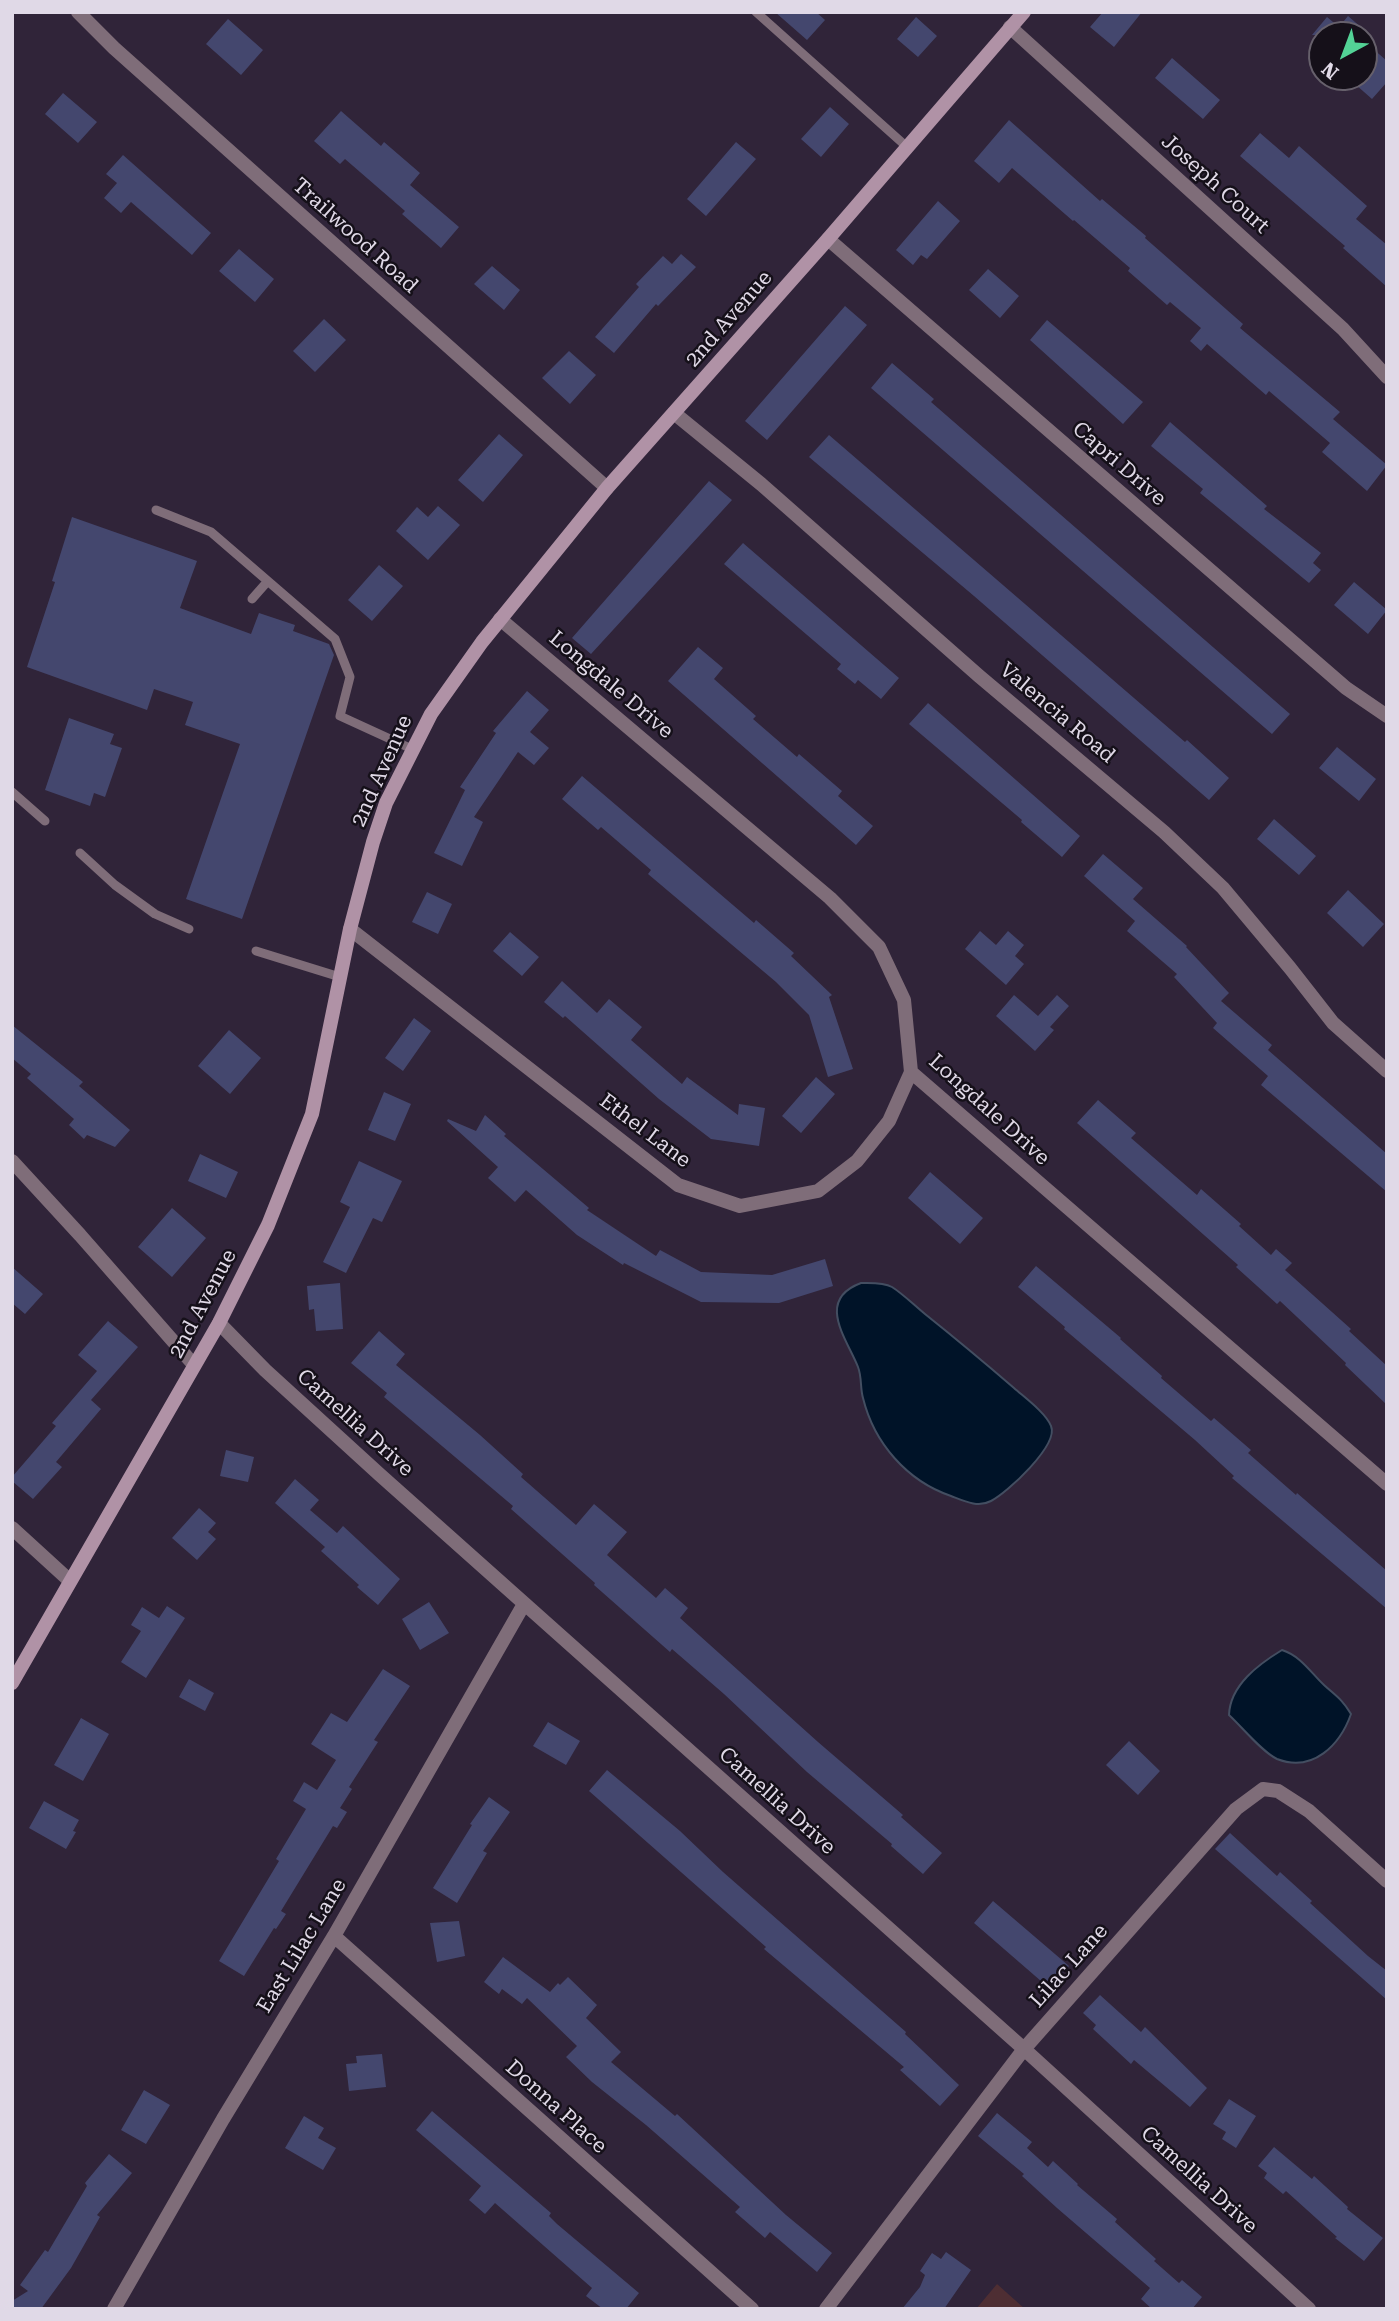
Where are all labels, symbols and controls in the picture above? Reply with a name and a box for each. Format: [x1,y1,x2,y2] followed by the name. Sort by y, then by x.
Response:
[1308,21,1378,91] north arrow
[1317,57,1343,84] text: N
[1156,129,1274,239] street label: Joseph Court
[287,173,423,299] street label: Trailwood Road
[680,266,778,372] street label: 2nd Avenue
[1067,417,1171,511] street label: Capri Drive
[544,626,678,744] street label: Longdale Drive
[994,657,1120,769] street label: Valencia Road
[346,711,418,831] street label: 2nd Avenue
[923,1049,1055,1171] street label: Longdale Drive
[594,1089,696,1173] street label: Ethel Lane
[164,1245,242,1363] street label: 2nd Avenue
[292,1364,418,1482] street label: Camellia Drive
[714,1742,840,1860] street label: Camellia Drive
[252,1874,352,2018] street label: East Lilac Lane
[1025,1919,1113,2013] street label: Lilac Lane
[500,2055,612,2159] street label: Donna Place
[1136,2121,1262,2239] street label: Camellia Drive

